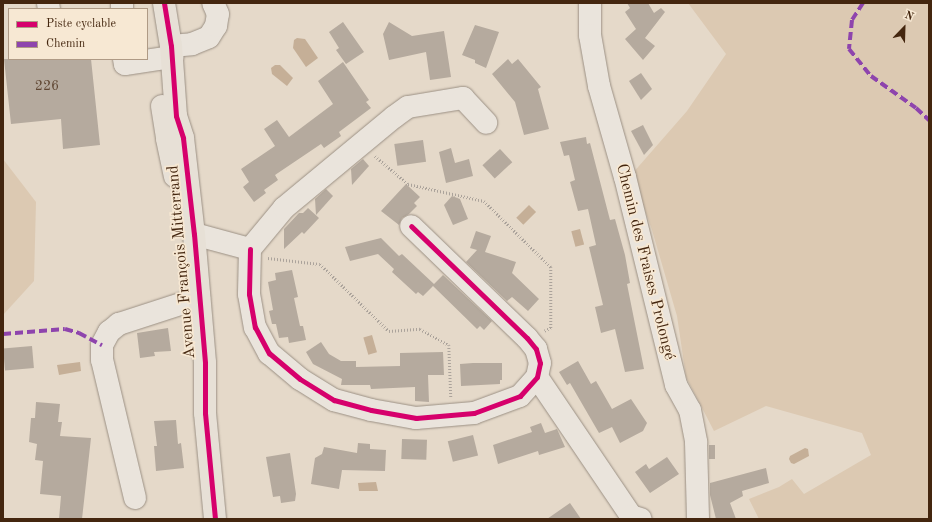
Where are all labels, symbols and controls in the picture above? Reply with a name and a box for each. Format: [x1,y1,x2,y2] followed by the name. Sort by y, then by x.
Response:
[8,8,148,60] legend
[884,8,924,48] north arrow
[903,10,915,23] text: N
[46,18,116,30] text: Piste cyclable
[46,38,85,50] text: Chemin
[35,78,59,94] house number: 226
[611,162,679,362] street label: Chemin des Fraises Prolongé
[164,164,200,360] street label: Avenue François Mitterrand

